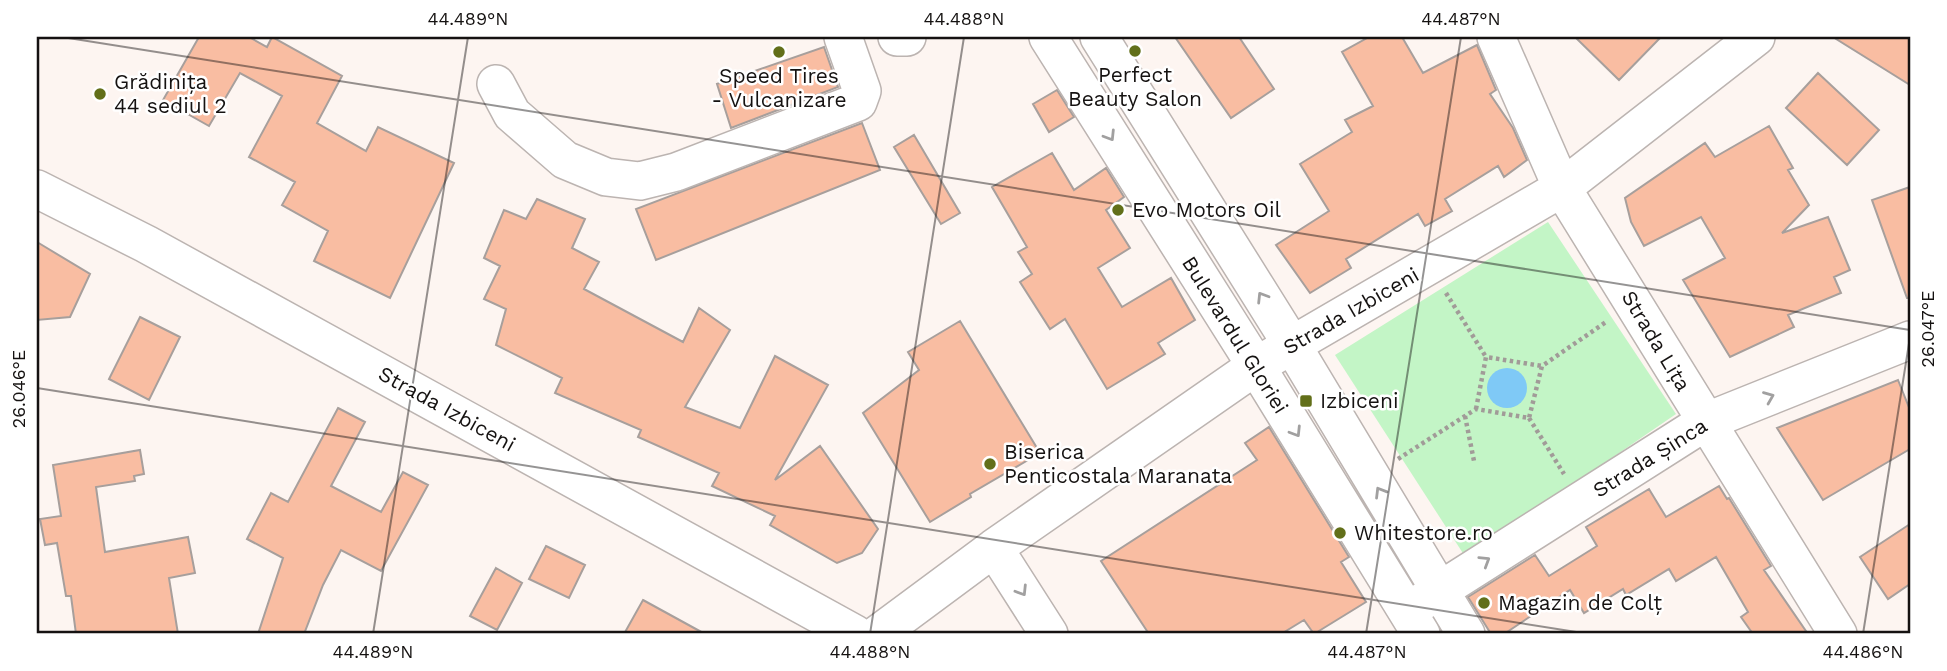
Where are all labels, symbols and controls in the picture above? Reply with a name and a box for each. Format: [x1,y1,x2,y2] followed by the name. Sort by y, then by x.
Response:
[427,8,509,29] text: 44.489°N
[923,8,1005,29] text: 44.488°N
[1421,8,1501,29] text: 44.487°N
[1127,43,1143,59] marker: Perfect Beauty Salon
[771,44,787,60] marker: Speed Tires - Vulcanizare
[1068,62,1202,111] place label: Perfect Beauty Salon
[711,63,847,112] place label: Speed Tires - Vulcanizare
[114,69,227,118] place label: Grădinița 44 sediul 2
[92,86,108,102] marker: Grădinița 44 sediul 2
[1102,128,1115,141] one-way arrow
[1132,197,1282,222] place label: Evo Motors Oil
[1110,202,1126,218] marker: Evo Motors Oil
[1177,251,1294,418] street label: Bulevardul Gloriei
[1278,262,1423,360] street label: Strada Izbiceni
[1617,286,1696,396] street label: Strada Lița
[1917,291,1938,367] text: 26.047°E
[1258,292,1271,305] one-way arrow
[8,350,29,428] text: 26.046°E
[374,361,520,457] street label: Strada Izbiceni
[1320,388,1399,413] place label: Izbiceni
[1762,392,1774,406] one-way arrow
[1298,393,1314,409] marker: Izbiceni
[1588,413,1711,503] street label: Strada Șinca
[1288,425,1301,438] one-way arrow
[1004,439,1232,488] place label: Biserica Penticostala Maranata
[982,456,998,472] marker: Biserica Penticostala Maranata
[1375,487,1388,500] one-way arrow
[1354,520,1493,545] place label: Whitestore.ro
[1332,525,1348,541] marker: Whitestore.ro
[1478,556,1491,569] one-way arrow
[1013,583,1026,596] one-way arrow
[1498,590,1662,615] place label: Magazin de Colț
[1476,595,1492,611] marker: Magazin de Colț
[332,641,414,662] text: 44.489°N
[829,641,911,662] text: 44.488°N
[1327,641,1407,662] text: 44.487°N
[1823,641,1903,662] text: 44.486°N

